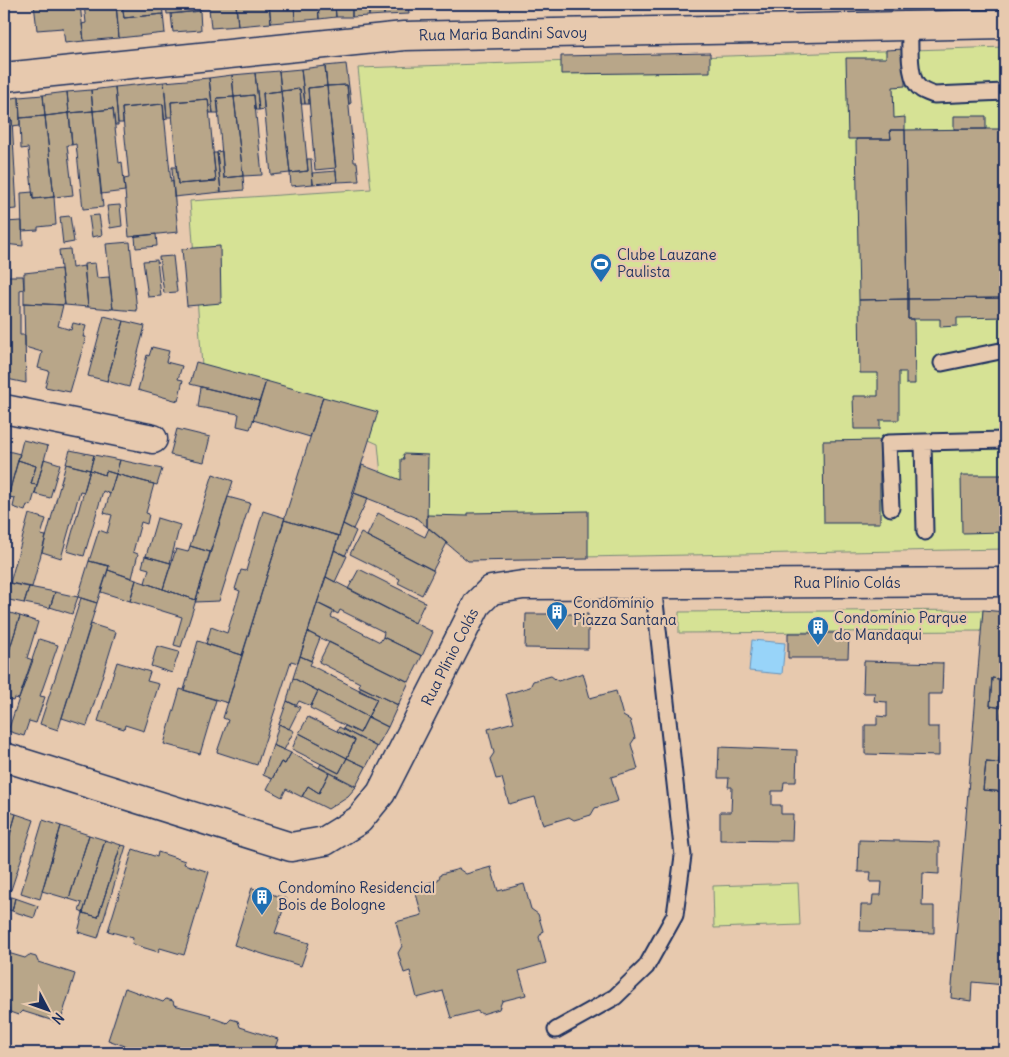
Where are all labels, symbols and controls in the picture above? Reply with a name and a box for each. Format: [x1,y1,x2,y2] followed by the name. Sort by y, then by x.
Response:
[419,23,587,44] street label: Rua Maria Bandini Savoy
[617,245,717,281] place label: Clube Lauzane Paulista
[589,252,613,283] sports icon: Clube Lauzane Paulista
[794,573,901,592] street label: Rua Plínio Colás
[573,593,677,629] place label: Condomínio Piazza Santana
[545,600,569,631] building icon: Condomínio Piazza Santana
[417,605,482,709] street label: Rua Plínio Colás
[834,608,967,644] place label: Condomínio Parque do Mandaqui
[806,615,830,646] building icon: Condomínio Parque do Mandaqui
[278,878,435,914] place label: Condomíno Residencial Bois de Bologne
[250,885,274,916] building icon: Condomíno Residencial Bois de Bologne
[22,984,72,1034] north arrow
[48,1009,68,1028] text: N

